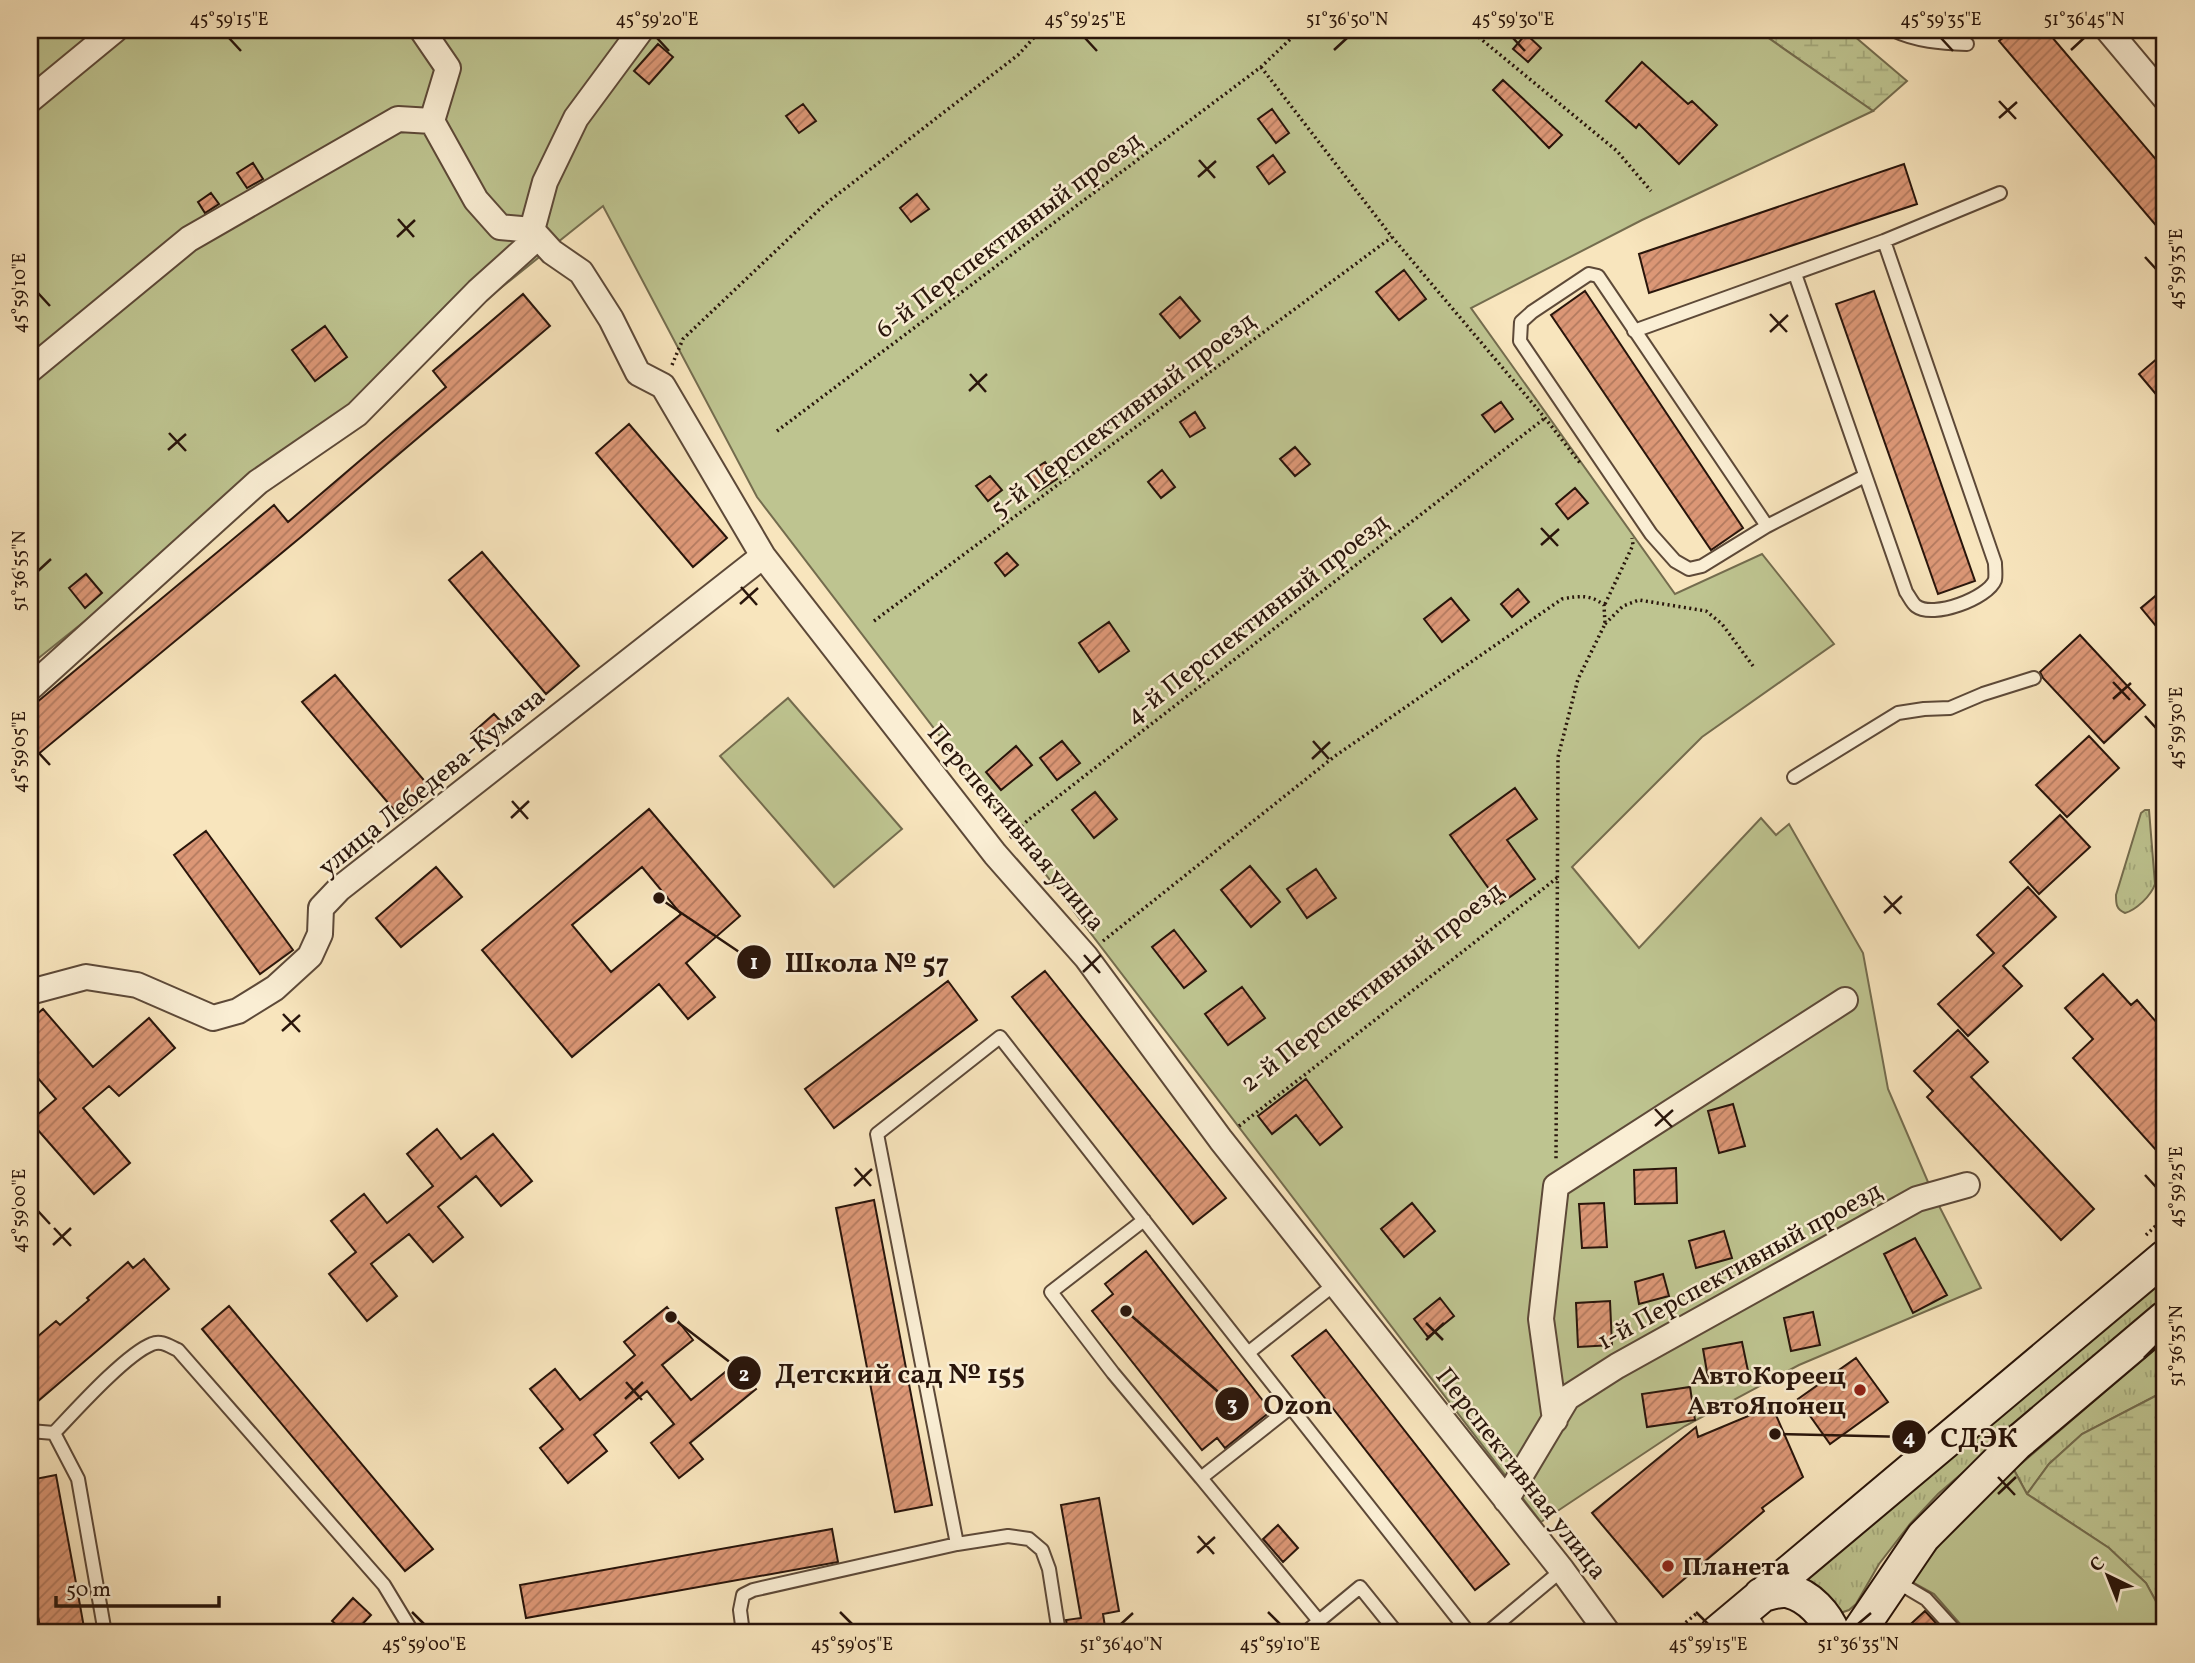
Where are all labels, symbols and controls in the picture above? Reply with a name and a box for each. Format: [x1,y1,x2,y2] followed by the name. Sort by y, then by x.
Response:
[189,8,269,33] text: 45°59'15"E
[615,8,699,33] text: 45°59'20"E
[1044,8,1126,33] text: 45°59'25"E
[1306,8,1388,33] text: 51°36'50"N
[1472,8,1555,33] text: 45°59'30"E
[1900,8,1982,33] text: 45°59'35"E
[2043,8,2125,33] text: 51°36'45"N
[869,123,1150,348] street label: 6-й Перспективный проезд
[2165,228,2190,310] text: 45°59'35"E
[8,252,33,333] text: 45°59'10"E
[983,304,1263,527] street label: 5-й Перспективный проезд
[1118,505,1397,734] street label: 4-й Перспективный проезд
[8,530,33,612] text: 51°36'55"N
[311,680,553,886] street label: улица Лебедева-Кумача
[2165,686,2190,769] text: 45°59'30"E
[8,711,33,793] text: 45°59'05"E
[918,717,1113,940] street label: Перспективная улица
[1233,873,1511,1102] street label: 2-й Перспективный проезд
[736,937,964,986] callout: Школа № 57
[785,945,949,984] text: Школа № 57
[750,949,758,978] text: 1
[2165,1146,2190,1228] text: 45°59'25"E
[8,1168,33,1253] text: 45°59'00"E
[1591,1173,1889,1360] street label: 1-й Перспективный проезд
[2165,1305,2190,1387] text: 51°36'35"N
[727,1349,1039,1398] callout: Детский сад № 155
[775,1356,1025,1395] text: Детский сад № 155
[1687,1359,1846,1425] place label: АвтоКореец АвтоЯпонец
[1426,1360,1615,1588] street label: Перспективная улица
[739,1361,749,1390] text: 2
[1214,1379,1347,1428] callout: Ozon
[1852,1382,1868,1398] marker: АвтоКореец АвтоЯпонец
[1263,1387,1333,1426] text: Ozon
[1227,1391,1237,1420] text: 3
[1891,1413,2032,1462] callout: СДЭК
[1940,1420,2018,1459] text: СДЭК
[1903,1424,1916,1453] text: 4
[2072,1540,2142,1610] north arrow
[1682,1550,1790,1586] place label: Планета
[2084,1551,2111,1579] text: С
[1660,1558,1676,1574] marker: Планета
[56,1565,219,1609] scale bar
[66,1576,111,1605] text: 50 m
[382,1633,467,1658] text: 45°59'00"E
[811,1633,893,1658] text: 45°59'05"E
[1079,1633,1163,1658] text: 51°36'40"N
[1240,1633,1321,1658] text: 45°59'10"E
[1668,1633,1748,1658] text: 45°59'15"E
[1817,1633,1899,1658] text: 51°36'35"N

